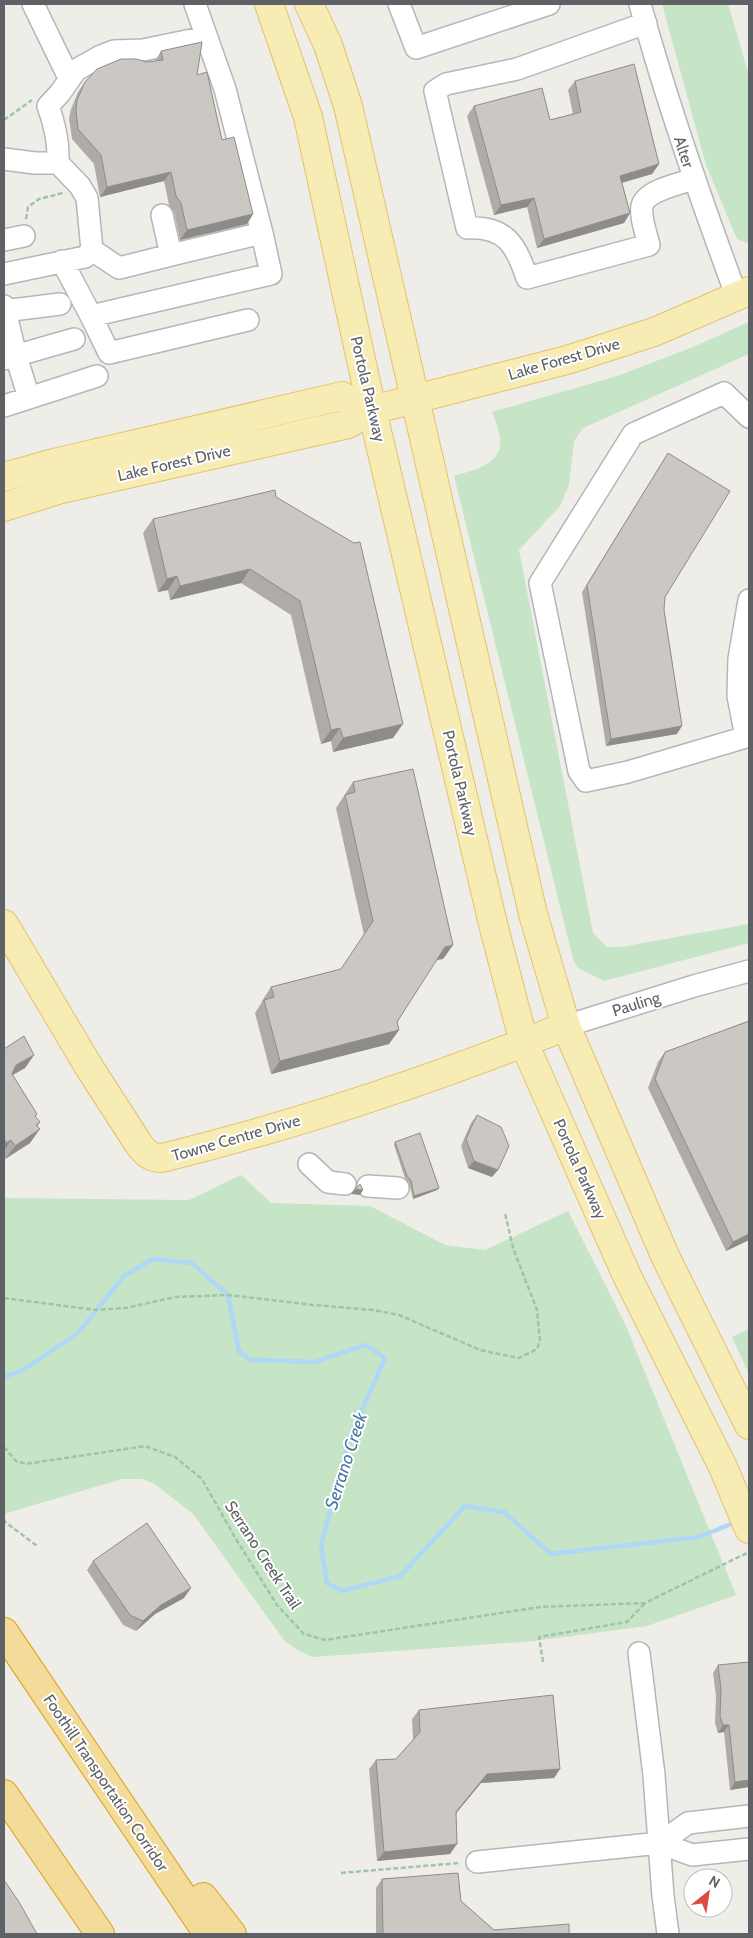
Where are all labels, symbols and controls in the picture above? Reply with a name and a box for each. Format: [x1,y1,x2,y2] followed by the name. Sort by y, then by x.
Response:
[670,134,698,171] street label: Alter
[347,334,389,444] street label: Portola Parkway
[506,334,622,384] street label: Lake Forest Drive
[116,441,232,485] street label: Lake Forest Drive
[439,728,481,838] street label: Portola Parkway
[610,987,663,1020] street label: Pauling
[170,1111,302,1165] street label: Towne Centre Drive
[549,1116,611,1222] street label: Portola Parkway
[320,1409,372,1512] water label: Serrano Creek
[221,1497,305,1613] street label: Serrano Creek Trail
[40,1691,173,1876] street label: Foothill Transportation Corridor
[683,1868,733,1918] north arrow
[706,1871,723,1892] text: N

